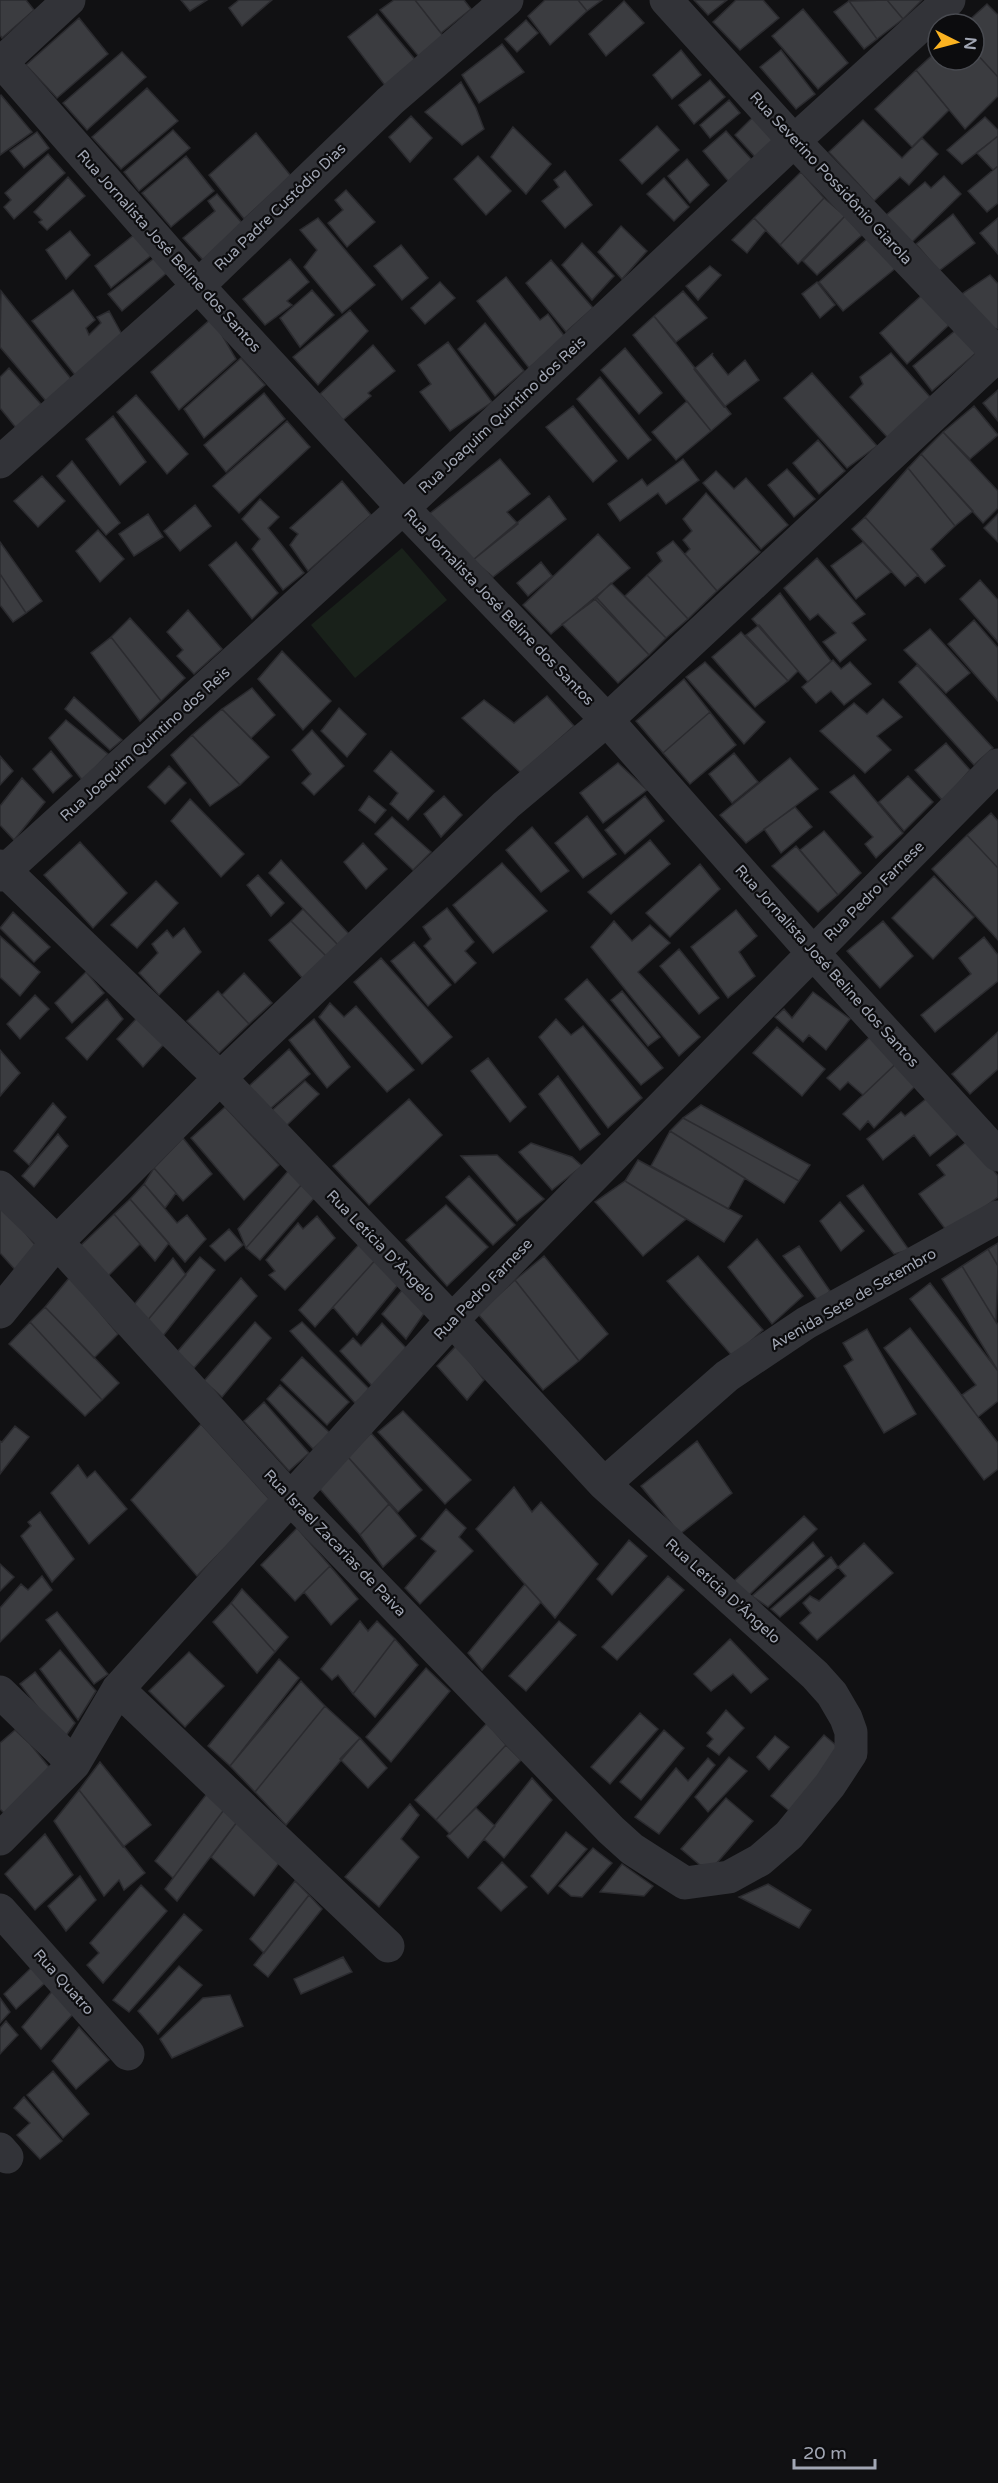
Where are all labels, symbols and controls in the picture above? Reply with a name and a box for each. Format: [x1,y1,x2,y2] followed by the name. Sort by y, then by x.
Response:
[926,12,986,72] north arrow
[959,36,981,51] text: N
[746,88,916,268] street label: Rua Severino Possidônio Giarola
[211,140,349,274] street label: Rua Padre Custódio Dias
[73,146,265,356] street label: Rua Jornalista José Beline dos Santos
[415,333,589,497] street label: Rua Joaquim Quintino dos Reis
[400,505,598,709] street label: Rua Jornalista José Beline dos Santos
[56,663,234,825] street label: Rua Joaquim Quintino dos Reis
[820,837,928,945] street label: Rua Pedro Farnese
[731,861,923,1071] street label: Rua Jornalista José Beline dos Santos
[323,1186,439,1306] street label: Rua Letícia D'Ângelo
[430,1235,536,1343] street label: Rua Pedro Farnese
[767,1244,939,1354] street label: Avenida Sete de Setembro
[260,1466,410,1620] street label: Rua Israel Zacarias de Paiva
[662,1535,784,1647] street label: Rua Letícia D'Ângelo
[30,1946,98,2018] street label: Rua Quatro
[794,2432,875,2470] scale bar
[803,2442,847,2464] text: 20 m

